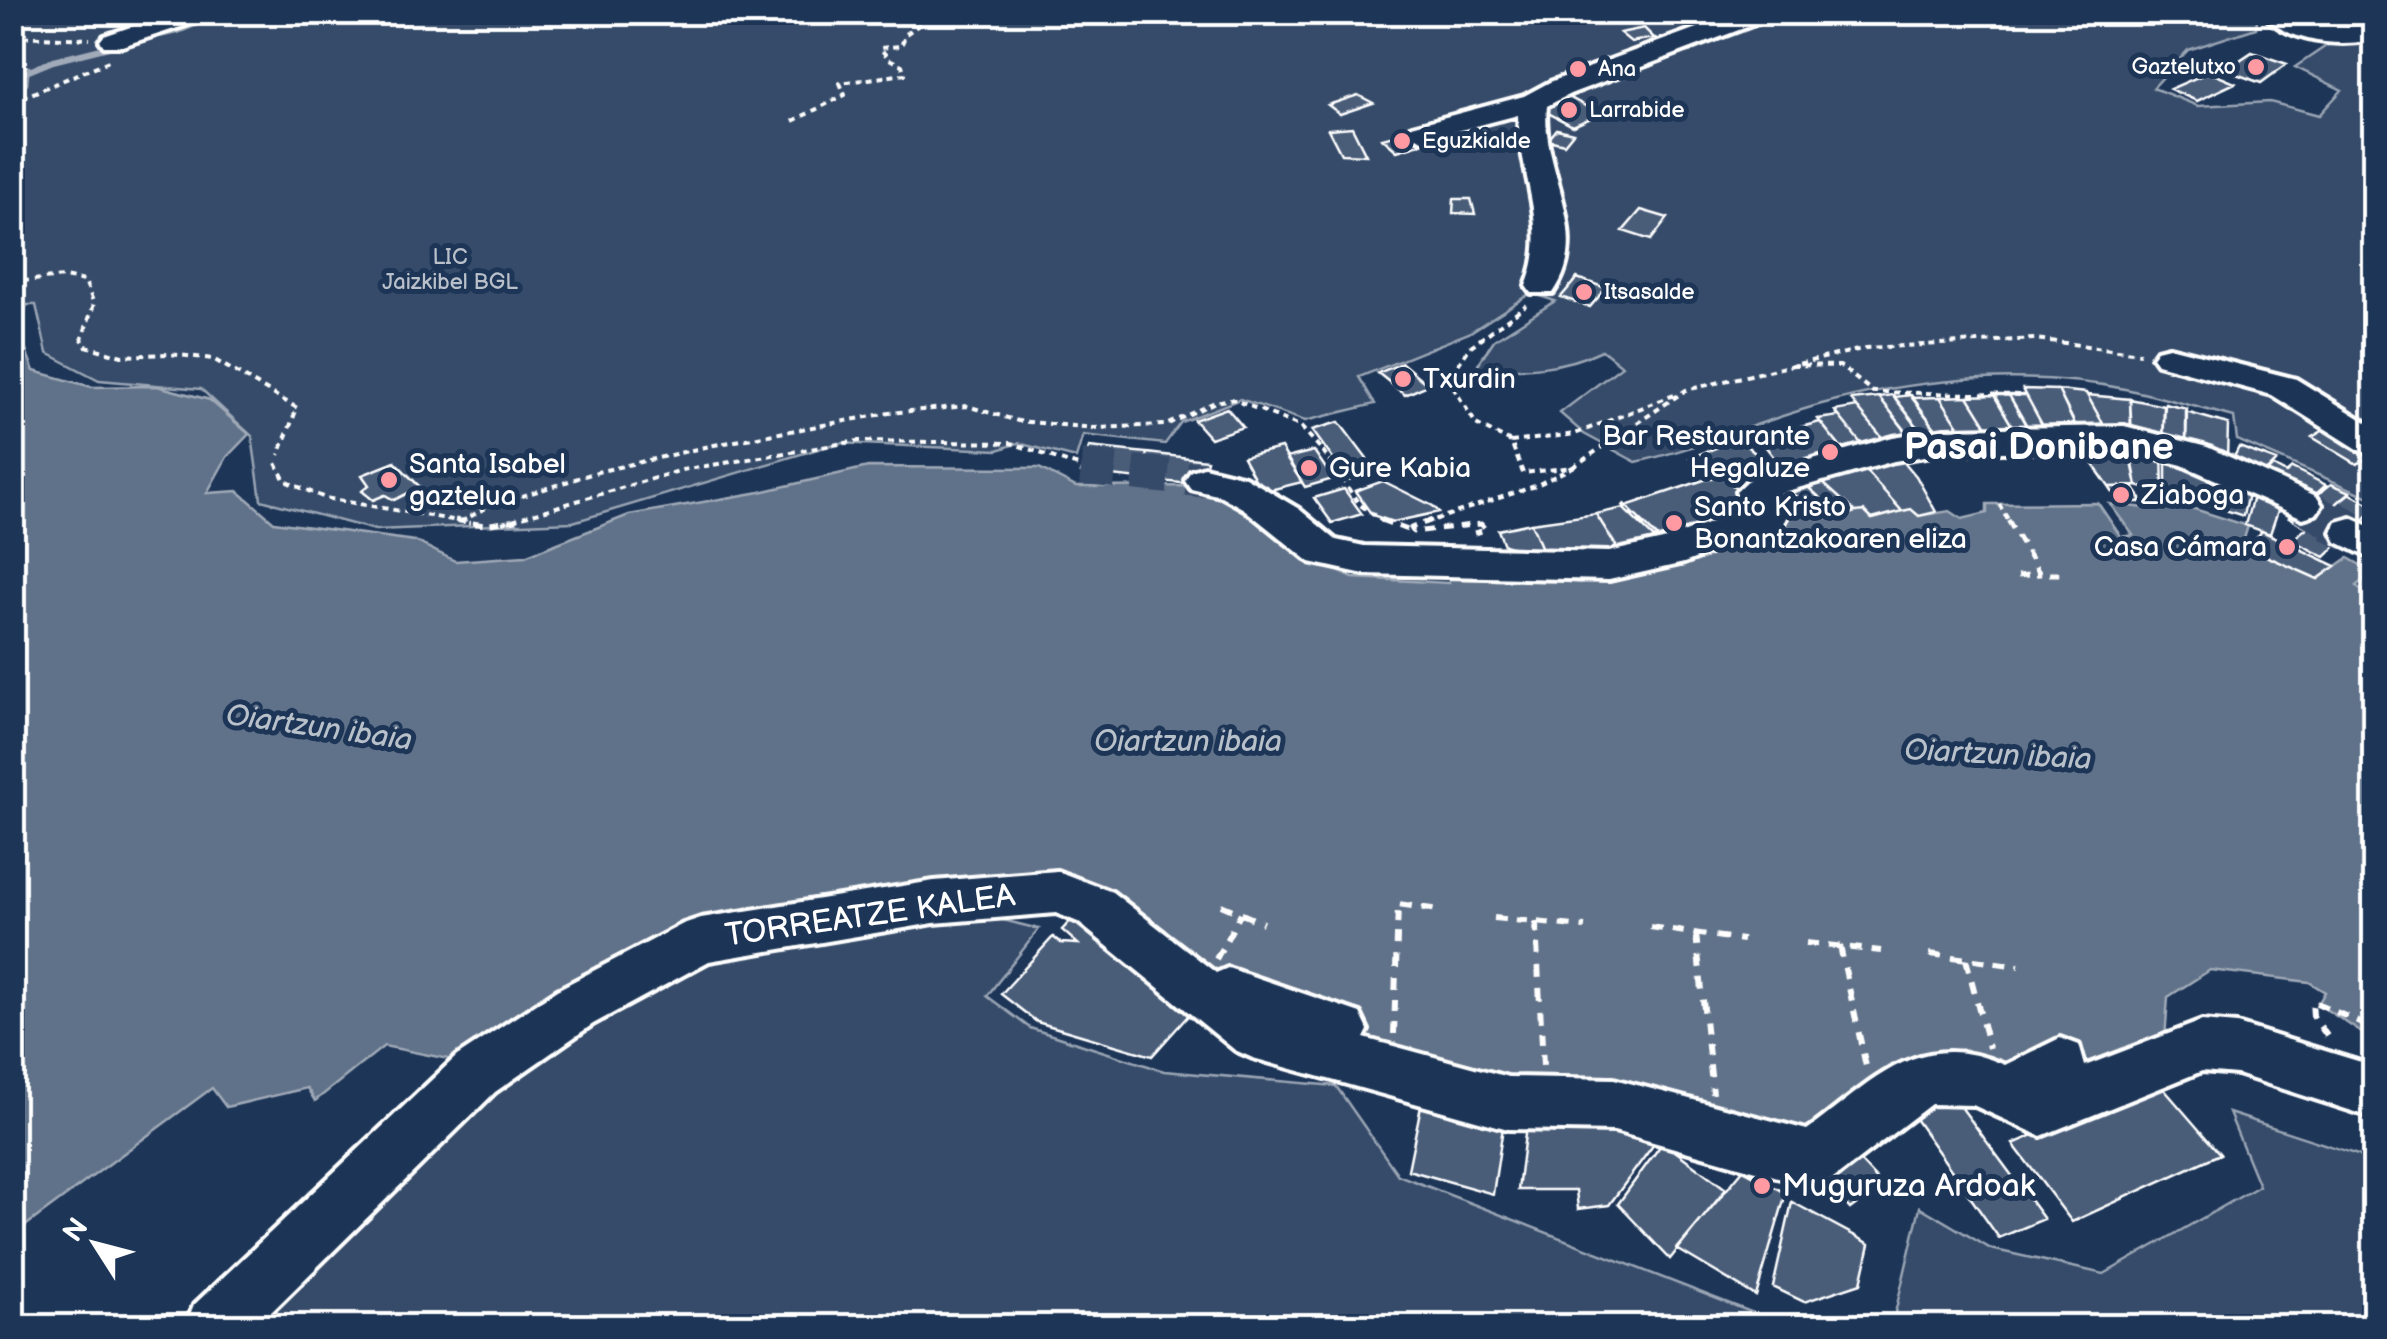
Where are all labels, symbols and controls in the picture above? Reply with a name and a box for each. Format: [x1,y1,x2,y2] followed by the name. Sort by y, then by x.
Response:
[2131,54,2236,81] place label: Gaztelutxo
[1598,56,1636,83] place label: Ana
[2245,56,2267,78] marker: Gaztelutxo
[1567,58,1589,80] marker: Ana
[1589,97,1685,124] place label: Larrabide
[1558,99,1580,121] marker: Larrabide
[1422,128,1531,155] place label: Eguzkialde
[1391,130,1413,152] marker: Eguzkialde
[382,244,518,296] park label: LIC Jaizkibel BGL
[1604,279,1694,306] place label: Itsasalde
[1573,281,1595,303] marker: Itsasalde
[1423,363,1516,396] place label: Txurdin
[1392,368,1414,390] marker: Txurdin
[1602,420,1810,485] place label: Bar Restaurante Hegaluze
[1904,425,2174,470] district label: Pasai Donibane
[1819,441,1841,463] marker: Bar Restaurante Hegaluze
[409,448,566,513] place label: Santa Isabel gaztelua
[1329,452,1471,485] place label: Gure Kabia
[1298,457,1320,479] marker: Gure Kabia
[378,469,400,491] marker: Santa Isabel gaztelua
[2140,479,2244,512] place label: Ziaboga
[2110,484,2132,506] marker: Ziaboga
[1694,491,1967,556] place label: Santo Kristo Bonantzakoaren eliza
[1663,512,1685,534] marker: Santo Kristo Bonantzakoaren eliza
[2094,531,2267,564] place label: Casa Cámara
[2276,536,2298,558] marker: Casa Cámara
[223,697,415,759] water label: Oiartzun ibaia
[1094,724,1282,760] water label: Oiartzun ibaia
[1903,732,2093,778] water label: Oiartzun ibaia
[723,876,1018,956] street label: TORREATZE KALEA
[1782,1167,2036,1206] place label: Muguruza Ardoak
[1751,1175,1773,1197] marker: Muguruza Ardoak
[45,1194,145,1294] north arrow
[56,1212,96,1248] text: N

